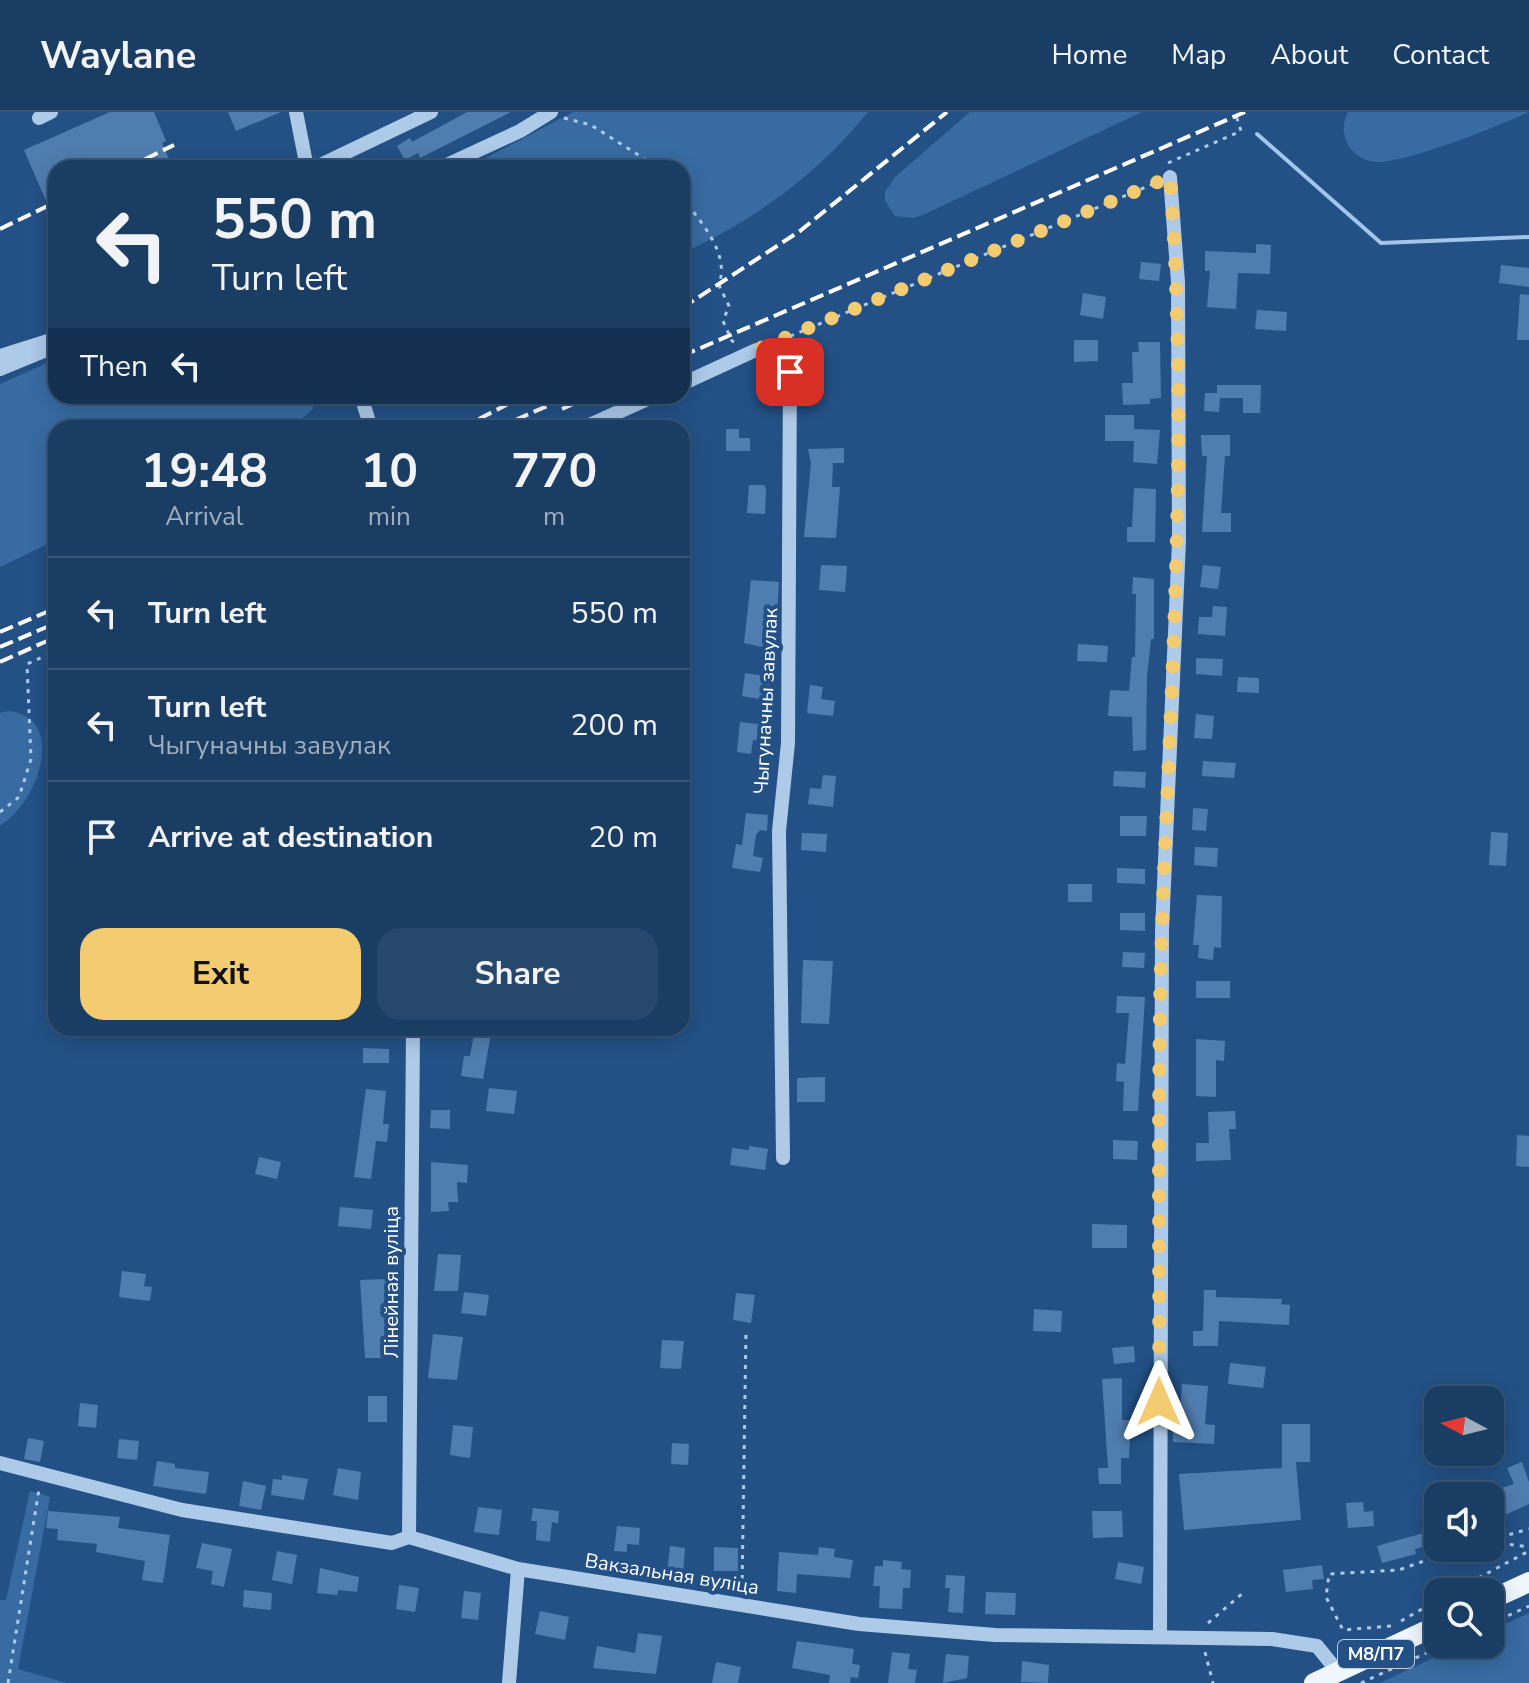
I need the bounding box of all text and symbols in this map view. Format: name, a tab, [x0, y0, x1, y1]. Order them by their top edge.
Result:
text: Waylane	[40, 30, 196, 81]
text: Home	[1052, 36, 1127, 74]
text: Map	[1171, 36, 1226, 74]
text: About	[1270, 36, 1348, 74]
text: Contact	[1392, 36, 1489, 74]
text: 550 m	[212, 181, 377, 258]
icon: left	[80, 192, 184, 296]
text: Turn left	[212, 254, 347, 303]
pin	[756, 338, 824, 406]
icon: left	[164, 344, 208, 388]
text: Then	[80, 346, 148, 387]
icon: arrive	[768, 350, 812, 394]
text: 19:48	[141, 438, 268, 504]
text: 10	[361, 438, 418, 504]
text: 770	[511, 438, 597, 504]
text: Arrival	[165, 499, 243, 534]
text: min	[368, 499, 411, 534]
text: m	[543, 499, 565, 534]
icon: left	[80, 591, 124, 635]
text: Turn left	[148, 593, 266, 634]
text: 550 m	[571, 593, 658, 634]
street label: Чыгуначны завулак	[748, 607, 784, 795]
text: Turn left	[148, 687, 266, 728]
icon: left	[80, 703, 124, 747]
text: 200 m	[571, 705, 658, 746]
text: Чыгуначны завулак	[148, 728, 391, 763]
icon: arrive	[80, 815, 124, 859]
text: Arrive at destination	[148, 817, 433, 858]
text: 20 m	[589, 817, 658, 858]
button: Exit	[80, 928, 361, 1020]
button: Share	[377, 928, 658, 1020]
street label: Лінейная вуліца	[378, 1206, 405, 1358]
position arrow	[1117, 1360, 1201, 1444]
north arrow	[1424, 1386, 1504, 1466]
map controls	[1424, 1386, 1504, 1658]
button: sound	[1424, 1482, 1504, 1562]
street label: Вакзальная вуліца	[583, 1547, 761, 1601]
button: search	[1424, 1578, 1504, 1658]
road number: М8/П7	[1338, 1640, 1414, 1668]

